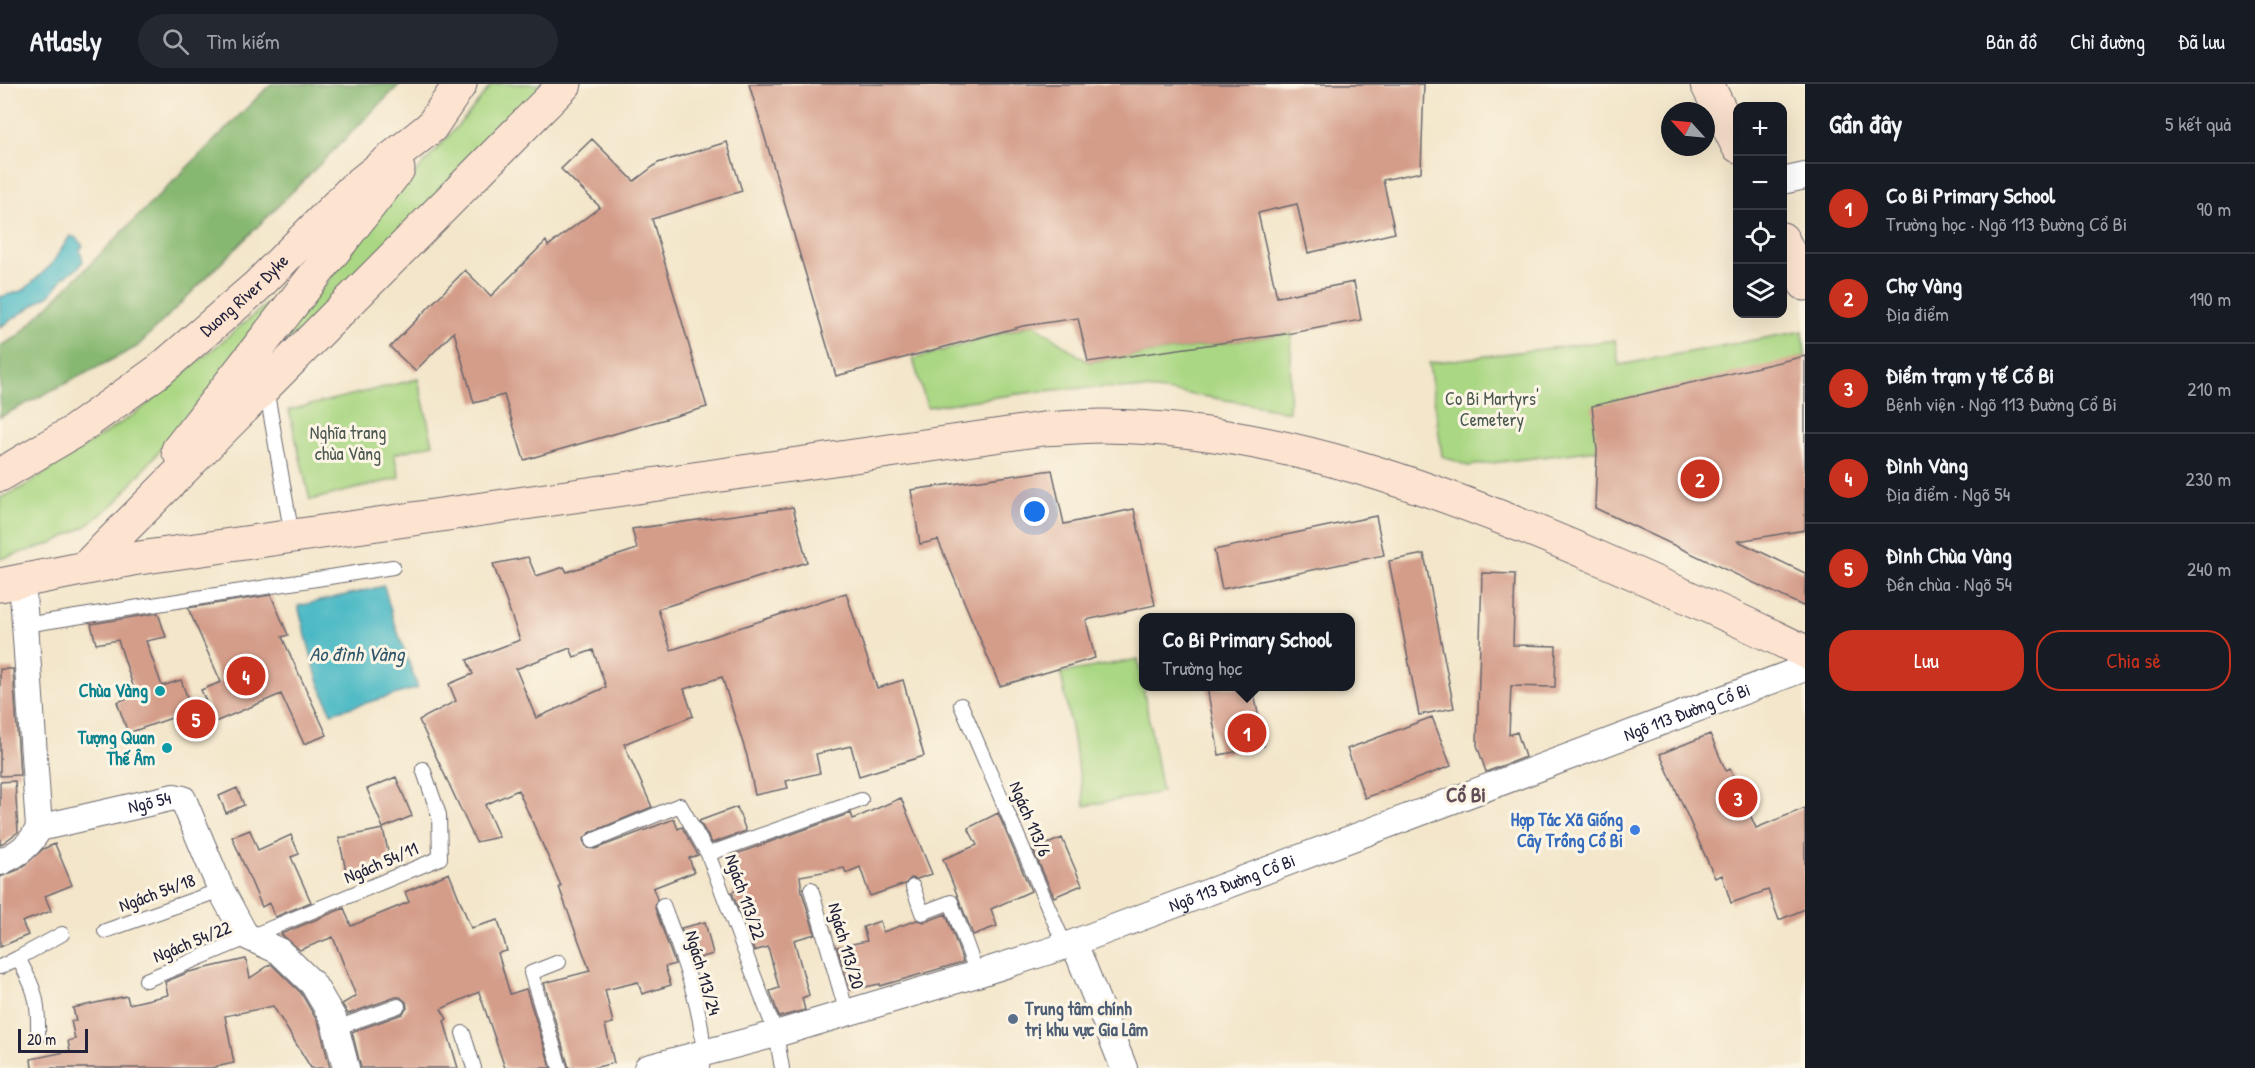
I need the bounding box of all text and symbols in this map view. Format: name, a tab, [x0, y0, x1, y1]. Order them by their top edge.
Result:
search box	[138, 14, 558, 68]
text: Atlasly	[30, 22, 102, 60]
icon: search	[159, 25, 192, 58]
text: Tìm kiếm	[207, 26, 280, 56]
text: Bản đồ	[1986, 27, 2037, 56]
text: Chỉ đường	[2070, 27, 2145, 56]
text: Đã lưu	[2178, 27, 2225, 56]
north arrow	[1661, 102, 1715, 156]
map controls	[1733, 102, 1787, 318]
button: +	[1733, 102, 1787, 156]
text: Gần đây	[1829, 106, 1902, 141]
text: 5 kết quả	[2165, 110, 2231, 137]
button: −	[1733, 156, 1787, 210]
text: Co Bi Primary School	[1886, 180, 2055, 210]
text: 1	[1845, 195, 1852, 222]
text: 90 m	[2197, 195, 2231, 222]
button: locate	[1733, 210, 1787, 264]
text: Trường học · Ngõ 113 Đường Cổ Bi	[1886, 210, 2127, 237]
street label: Duong River Dyke	[194, 248, 294, 342]
button: layers	[1733, 264, 1787, 318]
text: Chợ Vàng	[1886, 270, 1962, 300]
text: 2	[1844, 285, 1853, 312]
text: 190 m	[2189, 285, 2231, 312]
text: Địa điểm	[1886, 300, 1949, 327]
text: Điểm trạm y tế Cổ Bi	[1886, 360, 2054, 390]
text: 3	[1844, 375, 1853, 402]
text: 210 m	[2187, 375, 2231, 402]
park label: Co Bi Martyrs' Cemetery	[1445, 386, 1539, 432]
text: Bệnh viện · Ngõ 113 Đường Cổ Bi	[1886, 390, 2117, 417]
park label: Nghĩa trang chùa Vàng	[310, 420, 386, 466]
text: Đình Vàng	[1886, 450, 1968, 480]
pin: 2	[1680, 456, 1720, 502]
text: 4	[1845, 465, 1852, 492]
text: 230 m	[2186, 465, 2231, 492]
text: Địa điểm · Ngõ 54	[1886, 480, 2010, 507]
your location	[1020, 497, 1049, 526]
text: Đình Chùa Vàng	[1886, 540, 2012, 570]
text: 5	[1844, 555, 1853, 582]
text: 240 m	[2187, 555, 2231, 582]
text: Đền chùa · Ngõ 54	[1886, 570, 2012, 597]
popup	[1139, 613, 1355, 691]
text: Co Bi Primary School	[1163, 624, 1331, 654]
button: Lưu	[1829, 630, 2024, 691]
button: Chia sẻ	[2036, 630, 2231, 691]
water label: Ao đình Vàng	[310, 640, 406, 668]
pin: 4	[226, 654, 266, 698]
text: Trường học	[1163, 654, 1242, 681]
street label: Ngõ 113 Đường Cổ Bi	[1620, 677, 1754, 747]
place label: Chùa Vàng	[79, 678, 148, 704]
marker: Chùa Vàng	[153, 684, 167, 698]
pin: 5	[176, 696, 216, 742]
pin: 1	[1228, 710, 1266, 756]
place label: Tượng Quan Thế Âm	[77, 725, 155, 771]
marker: Tượng Quan Thế Âm	[160, 741, 174, 755]
pin: 3	[1718, 776, 1758, 820]
street label: Ngách 113/6	[1003, 777, 1057, 860]
district label: Cổ Bi	[1446, 780, 1486, 809]
street label: Ngõ 54	[125, 785, 174, 819]
place label: Hợp Tác Xã Giống Cây Trồng Cổ Bi	[1511, 807, 1623, 854]
marker: Hợp Tác Xã Giống Cây Trồng Cổ Bi	[1628, 823, 1642, 837]
street label: Ngách 54/11	[340, 836, 422, 889]
street label: Ngõ 113 Đường Cổ Bi	[1165, 848, 1299, 918]
street label: Ngách 113/22	[719, 851, 772, 943]
street label: Ngách 54/18	[115, 867, 199, 918]
street label: Ngách 113/20	[822, 900, 871, 992]
street label: Ngách 54/22	[149, 914, 235, 969]
street label: Ngách 113/24	[679, 927, 728, 1018]
place label: Trung tâm chính trị khu vực Gia Lâm	[1024, 996, 1148, 1042]
marker: Trung tâm chính trị khu vực Gia Lâm	[1006, 1012, 1020, 1026]
scale bar	[18, 1026, 88, 1054]
text: 20 m	[27, 1028, 56, 1050]

